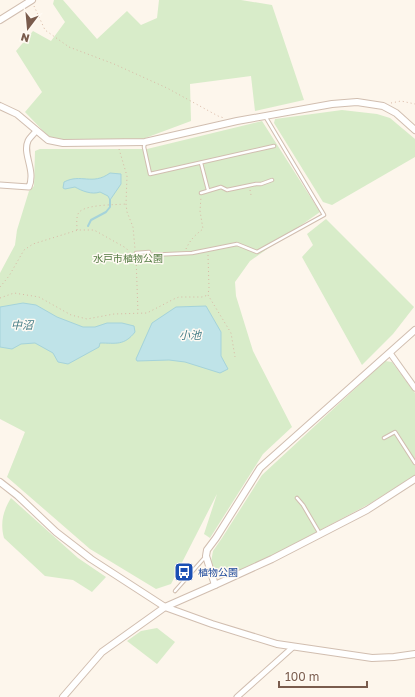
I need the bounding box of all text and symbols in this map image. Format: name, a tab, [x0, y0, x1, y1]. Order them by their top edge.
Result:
north arrow	[8, 8, 48, 48]
text: N	[19, 31, 31, 45]
park label: 水戸市植物公園	[93, 252, 163, 264]
water label: 中沼	[11, 318, 35, 331]
water label: 小池	[179, 328, 202, 341]
bus stop icon: 植物公園	[173, 561, 195, 583]
place label: 植物公園	[198, 566, 238, 578]
scale bar	[279, 663, 367, 689]
text: 100 m	[285, 669, 319, 684]

